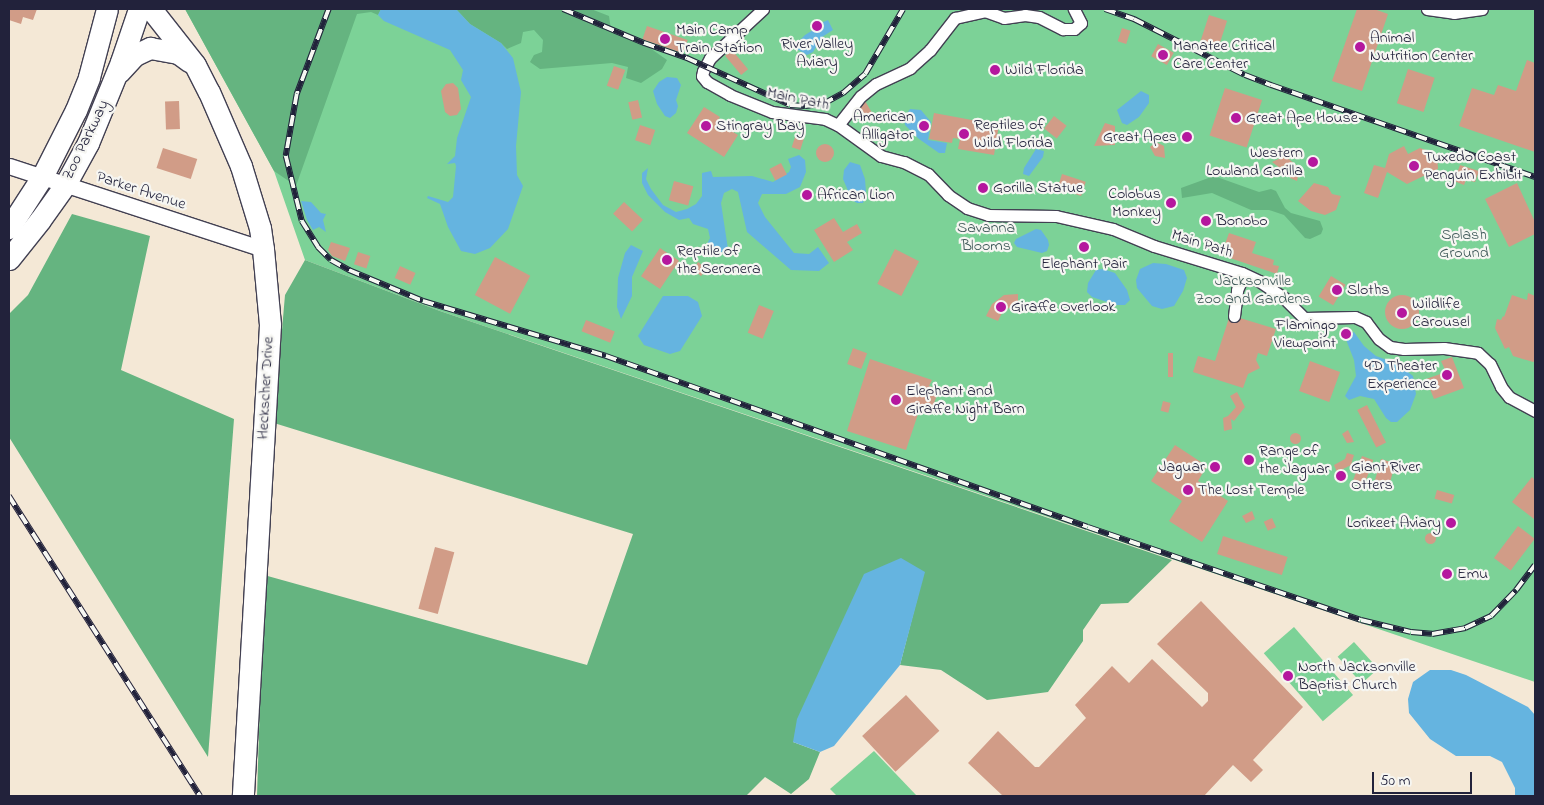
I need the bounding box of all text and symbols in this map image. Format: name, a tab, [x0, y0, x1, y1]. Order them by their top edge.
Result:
place label: Main Camp Train Station	[676, 20, 762, 58]
marker: River Valley Aviary	[811, 20, 823, 32]
place label: Animal Nutrition Center	[1370, 28, 1473, 66]
marker: Main Camp Train Station	[658, 32, 672, 46]
place label: River Valley Aviary	[781, 34, 853, 72]
place label: Manatee Critical Care Center	[1173, 36, 1275, 74]
marker: Animal Nutrition Center	[1354, 41, 1366, 53]
marker: Manatee Critical Care Center	[1157, 49, 1169, 61]
place label: Wild Florida	[1005, 60, 1084, 80]
marker: Wild Florida	[989, 64, 1001, 76]
street label: Main Path	[765, 83, 831, 115]
street label: Zoo Parkway	[58, 97, 114, 183]
place label: American Alligator	[853, 107, 914, 145]
place label: Great Ape House	[1246, 108, 1358, 128]
marker: Great Ape House	[1230, 112, 1242, 124]
place label: Reptiles of Wild Florida	[974, 115, 1053, 153]
place label: Stingray Bay	[716, 116, 804, 136]
marker: Stingray Bay	[700, 120, 712, 132]
marker: American Alligator	[918, 120, 930, 132]
place label: Great Apes	[1103, 127, 1177, 147]
marker: Reptiles of Wild Florida	[958, 128, 970, 140]
marker: Great Apes	[1181, 131, 1193, 143]
place label: Western Lowland Gorilla	[1206, 143, 1303, 181]
place label: Tuxedo Coast Penguin Exhibit	[1424, 147, 1522, 185]
marker: Western Lowland Gorilla	[1307, 156, 1319, 168]
marker: Tuxedo Coast Penguin Exhibit	[1408, 160, 1420, 172]
street label: Parker Avenue	[94, 168, 188, 214]
place label: Gorilla Statue	[993, 178, 1083, 198]
marker: Gorilla Statue	[977, 182, 989, 194]
place label: Colobus Monkey	[1108, 184, 1161, 222]
place label: African Lion	[817, 185, 894, 205]
marker: African Lion	[801, 189, 813, 201]
marker: Colobus Monkey	[1165, 197, 1177, 209]
place label: Bonobo	[1216, 211, 1268, 231]
marker: Bonobo	[1200, 215, 1212, 227]
park label: Savanna Blooms	[957, 218, 1015, 256]
park label: Splash Ground	[1439, 225, 1489, 263]
street label: Main Path	[1169, 226, 1235, 262]
place label: Reptile of the Seronera	[677, 241, 761, 279]
marker: Elephant Pair	[1078, 241, 1090, 253]
marker: Reptile of the Seronera	[661, 254, 673, 266]
place label: Elephant Pair	[1041, 254, 1127, 274]
park label: Jacksonville Zoo and Gardens	[1195, 271, 1311, 309]
place label: Sloths	[1347, 280, 1389, 300]
marker: Sloths	[1331, 284, 1343, 296]
place label: Wildlife Carousel	[1412, 294, 1470, 332]
place label: Giraffe Overlook	[1011, 297, 1115, 317]
marker: Giraffe Overlook	[995, 301, 1007, 313]
marker: Wildlife Carousel	[1396, 307, 1408, 319]
place label: Flamingo Viewpoint	[1274, 315, 1336, 353]
marker: Flamingo Viewpoint	[1340, 328, 1352, 340]
street label: Heckscher Drive	[254, 336, 278, 440]
place label: 4D Theater Experience	[1365, 356, 1437, 394]
marker: 4D Theater Experience	[1441, 369, 1453, 381]
place label: Elephant and Giraffe Night Barn	[906, 381, 1025, 419]
marker: Elephant and Giraffe Night Barn	[890, 394, 902, 406]
place label: Range of the Jaguar	[1259, 441, 1329, 479]
marker: Range of the Jaguar	[1243, 454, 1255, 466]
place label: Jaguar	[1159, 457, 1205, 477]
place label: Giant River Otters	[1351, 457, 1420, 495]
marker: Jaguar	[1209, 461, 1221, 473]
marker: Giant River Otters	[1335, 470, 1347, 482]
place label: The Lost Temple	[1198, 480, 1305, 500]
marker: The Lost Temple	[1182, 484, 1194, 496]
place label: Lorikeet Aviary	[1347, 513, 1441, 533]
marker: Lorikeet Aviary	[1445, 517, 1457, 529]
place label: Emu	[1457, 564, 1488, 584]
marker: Emu	[1441, 568, 1453, 580]
place label: North Jacksonville Baptist Church	[1298, 657, 1416, 695]
marker: North Jacksonville Baptist Church	[1282, 670, 1294, 682]
scale bar	[1374, 762, 1474, 794]
text: 50 m	[1380, 770, 1410, 792]

